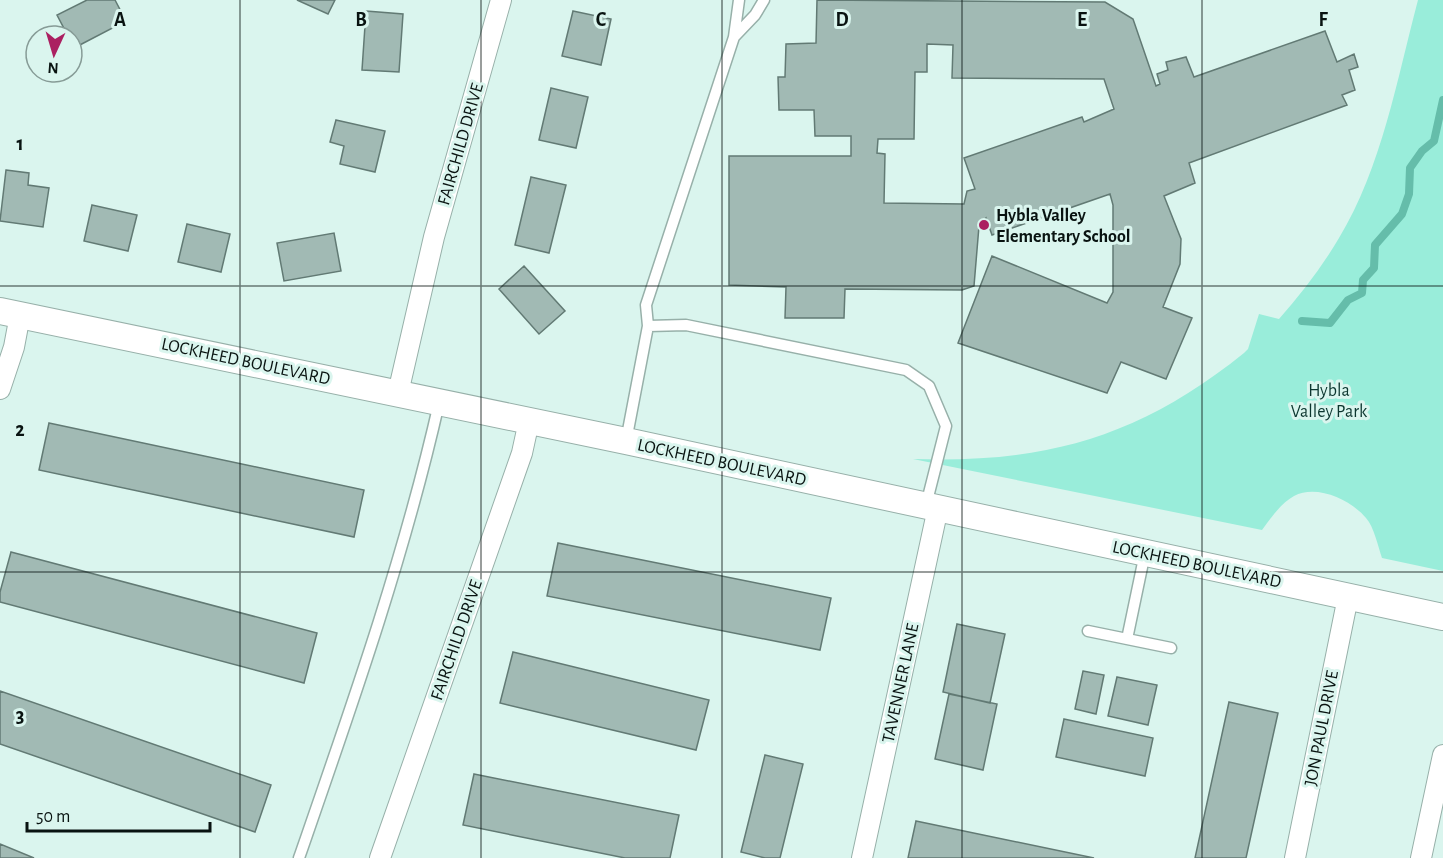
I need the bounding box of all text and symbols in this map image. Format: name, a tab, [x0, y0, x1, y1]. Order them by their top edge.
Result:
text: A	[114, 10, 126, 30]
text: B	[355, 10, 367, 30]
text: C	[596, 10, 607, 30]
text: D	[835, 10, 849, 30]
text: E	[1077, 10, 1087, 30]
text: F	[1318, 10, 1328, 30]
north arrow	[24, 24, 84, 84]
text: N	[47, 60, 59, 76]
street label: FAIRCHILD DRIVE	[435, 81, 487, 207]
text: 1	[16, 134, 24, 154]
place label: Hybla Valley Elementary School	[996, 207, 1131, 246]
marker: Hybla Valley Elementary School	[977, 218, 991, 232]
street label: LOCKHEED BOULEVARD	[160, 335, 332, 389]
park label: Hybla Valley Park	[1291, 382, 1368, 421]
text: 2	[15, 420, 25, 440]
street label: LOCKHEED BOULEVARD	[636, 436, 808, 490]
street label: LOCKHEED BOULEVARD	[1111, 538, 1283, 592]
street label: FAIRCHILD DRIVE	[428, 578, 486, 703]
street label: TAVENNER LANE	[880, 621, 923, 745]
street label: JON PAUL DRIVE	[1302, 669, 1342, 787]
text: 3	[16, 706, 24, 726]
scale bar	[27, 795, 210, 833]
text: 50 m	[36, 808, 70, 826]

